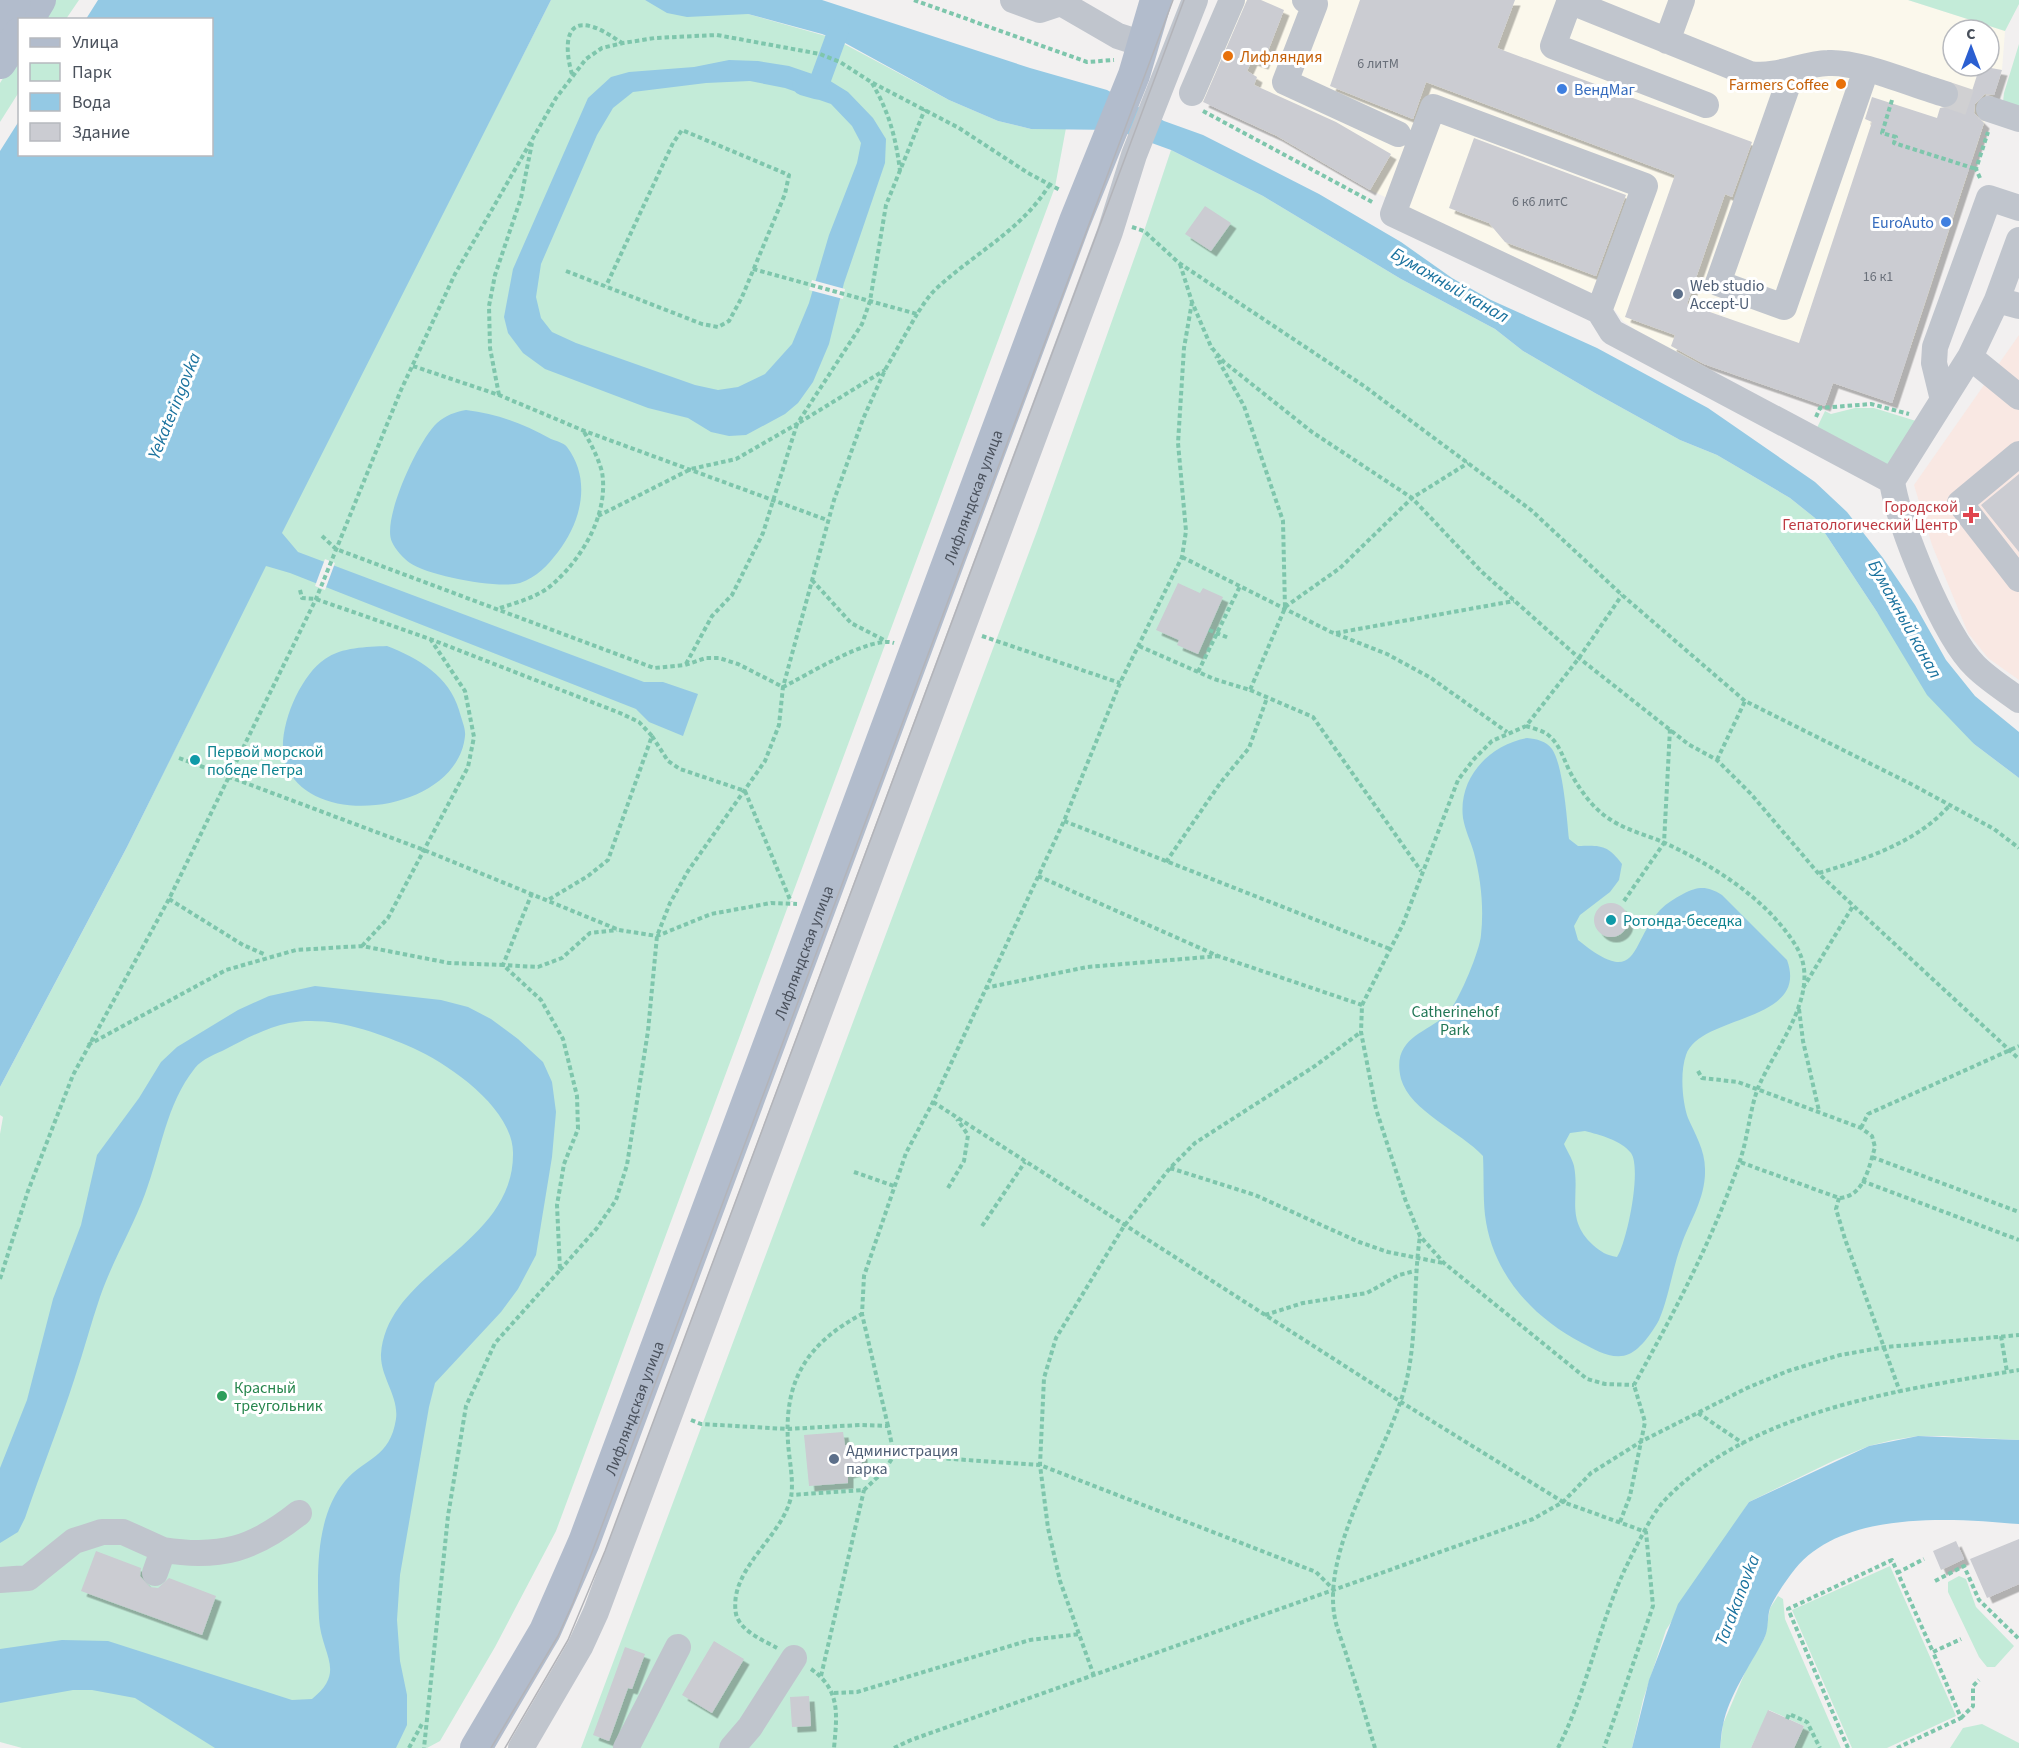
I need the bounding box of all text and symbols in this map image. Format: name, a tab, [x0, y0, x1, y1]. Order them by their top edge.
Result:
legend	[18, 18, 213, 156]
north arrow	[1941, 18, 2001, 78]
text: С	[1966, 23, 1976, 45]
text: Улица	[72, 30, 119, 55]
place label: Лифляндия	[1240, 46, 1322, 68]
marker: Лифляндия	[1221, 49, 1235, 63]
house number: 6 литМ	[1357, 54, 1399, 74]
text: Парк	[72, 60, 112, 85]
place label: Farmers Coffee	[1729, 74, 1829, 96]
marker: Farmers Coffee	[1834, 77, 1848, 91]
place label: ВендМаг	[1574, 79, 1636, 101]
marker: ВендМаг	[1555, 82, 1569, 96]
text: Вода	[72, 90, 111, 115]
text: Здание	[72, 120, 130, 145]
house number: 6 к6 литС	[1512, 192, 1568, 212]
place label: EuroAuto	[1872, 212, 1934, 234]
marker: EuroAuto	[1939, 215, 1953, 229]
water label: Бумажный канал	[1386, 242, 1513, 329]
house number: 16 к1	[1863, 267, 1893, 287]
place label: Web studio Accept-U	[1690, 275, 1765, 315]
marker: Web studio Accept-U	[1671, 287, 1685, 301]
water label: Yekateringovka	[142, 349, 207, 463]
street label: Лифляндская улица	[938, 427, 1008, 567]
place label: Городской Гепатологический Центр	[1782, 496, 1958, 536]
marker: Городской Гепатологический Центр	[1962, 506, 1980, 524]
water label: Бумажный канал	[1862, 555, 1948, 683]
place label: Первой морской победе Петра	[207, 741, 324, 781]
marker: Первой морской победе Петра	[188, 753, 202, 767]
street label: Лифляндская улица	[769, 882, 839, 1023]
place label: Ротонда-беседка	[1623, 910, 1742, 932]
marker: Ротонда-беседка	[1604, 913, 1618, 927]
park label: Catherinehof Park	[1411, 1001, 1500, 1041]
street label: Лифляндская улица	[600, 1338, 670, 1479]
place label: Красный треугольник	[234, 1377, 323, 1417]
marker: Красный треугольник	[215, 1389, 229, 1403]
place label: Администрация парка	[846, 1440, 958, 1480]
marker: Администрация парка	[827, 1452, 841, 1466]
water label: Tarakanovka	[1709, 1551, 1766, 1649]

